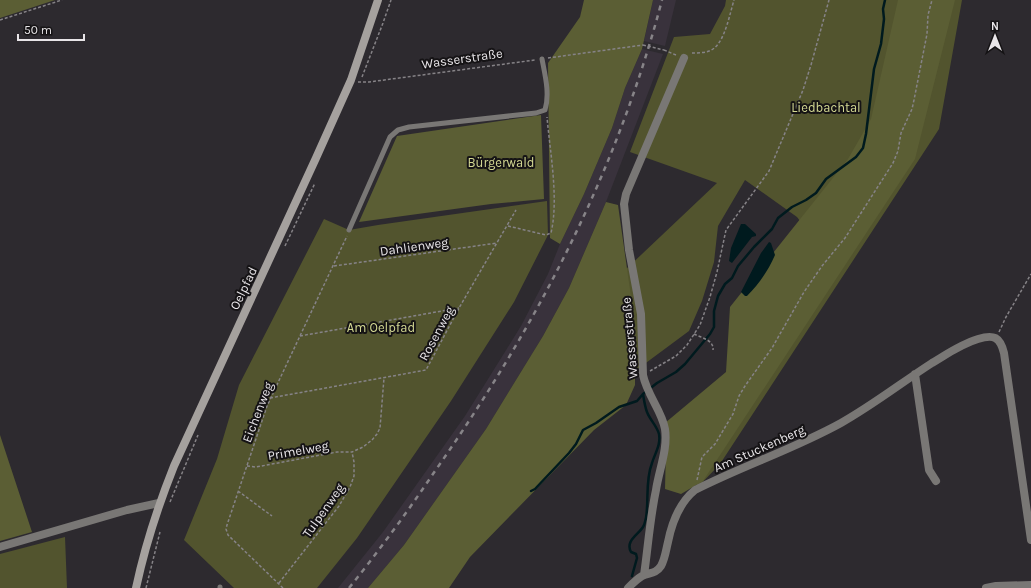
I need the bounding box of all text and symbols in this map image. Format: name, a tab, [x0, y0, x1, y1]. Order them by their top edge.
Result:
scale bar	[18, 16, 84, 42]
north arrow	[975, 16, 1015, 56]
text: N	[991, 20, 999, 33]
text: 50 m	[24, 23, 52, 37]
street label: Wasserstraße	[421, 45, 504, 72]
park label: Liedbachtal	[791, 100, 861, 115]
park label: Bürgerwald	[467, 155, 535, 170]
street label: Dahlienweg	[379, 234, 450, 259]
street label: Oelpfad	[227, 264, 260, 312]
street label: Wasserstraße	[618, 296, 641, 379]
street label: Rosenweg	[416, 303, 457, 363]
park label: Am Oelpfad	[347, 320, 415, 335]
street label: Eichenweg	[239, 379, 276, 445]
street label: Am Stuckenberg	[711, 421, 808, 475]
street label: Primelweg	[266, 438, 330, 463]
street label: Tulpenweg	[299, 480, 348, 540]

